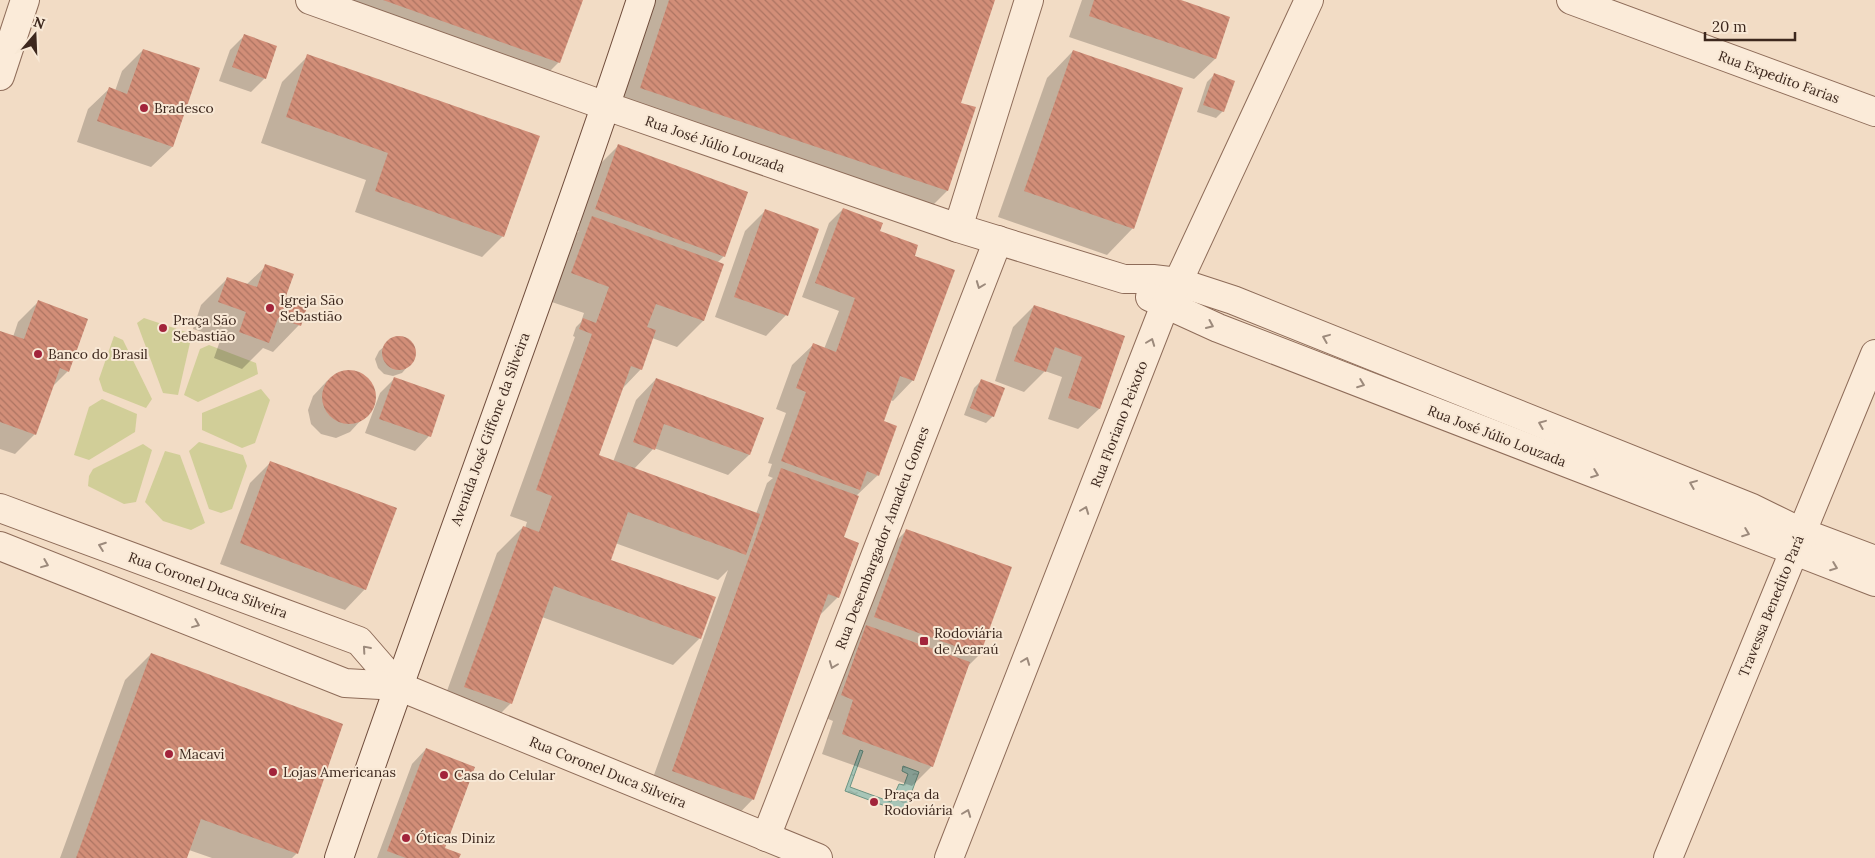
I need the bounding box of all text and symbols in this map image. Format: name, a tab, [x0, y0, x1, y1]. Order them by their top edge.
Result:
north arrow	[10, 10, 60, 60]
scale bar	[1705, 10, 1795, 42]
text: N	[31, 12, 47, 33]
text: 20 m	[1712, 17, 1747, 36]
street label: Rua Expedito Farias	[1716, 47, 1842, 107]
place label: Bradesco	[154, 99, 214, 117]
marker: Bradesco	[138, 102, 150, 114]
street label: Rua José Júlio Louzada	[643, 112, 787, 176]
one-way arrow	[976, 281, 986, 289]
place label: Igreja São Sebastião	[280, 291, 344, 325]
marker: Igreja São Sebastião	[264, 302, 276, 314]
place label: Praça São Sebastião	[173, 311, 236, 345]
one-way arrow	[1205, 318, 1214, 329]
marker: Praça São Sebastião	[157, 322, 169, 334]
street label: Avenida José Giffone da Silveira	[446, 330, 533, 529]
one-way arrow	[1322, 333, 1331, 344]
one-way arrow	[1145, 338, 1155, 347]
place label: Banco do Brasil	[48, 345, 148, 363]
marker: Banco do Brasil	[32, 348, 44, 360]
street label: Rua Floriano Peixoto	[1087, 358, 1151, 490]
one-way arrow	[1357, 378, 1365, 388]
street label: Rua José Júlio Louzada	[1425, 401, 1569, 471]
one-way arrow	[1538, 420, 1547, 430]
street label: Rua Desembargador Amadeu Gomes	[831, 424, 933, 652]
one-way arrow	[1590, 468, 1598, 478]
one-way arrow	[1689, 480, 1698, 491]
one-way arrow	[1079, 506, 1090, 515]
one-way arrow	[1741, 526, 1750, 537]
street label: Travessa Benedito Pará	[1734, 533, 1808, 679]
one-way arrow	[99, 542, 107, 552]
street label: Rua Coronel Duca Silveira	[126, 548, 290, 622]
one-way arrow	[40, 558, 49, 568]
one-way arrow	[1829, 560, 1838, 571]
one-way arrow	[191, 618, 200, 628]
place label: Rodoviária de Acaraú	[934, 624, 1003, 658]
marker: Rodoviária de Acaraú	[918, 635, 930, 647]
one-way arrow	[363, 646, 372, 655]
one-way arrow	[1020, 657, 1030, 666]
one-way arrow	[829, 660, 839, 669]
street label: Rua Coronel Duca Silveira	[527, 732, 689, 812]
place label: Macavi	[179, 745, 225, 763]
marker: Macavi	[163, 748, 175, 760]
place label: Lojas Americanas	[283, 763, 396, 781]
marker: Lojas Americanas	[267, 766, 279, 778]
place label: Casa do Celular	[454, 766, 555, 784]
marker: Casa do Celular	[438, 769, 450, 781]
place label: Praça da Rodoviária	[884, 785, 953, 819]
marker: Praça da Rodoviária	[868, 796, 880, 808]
one-way arrow	[961, 809, 971, 817]
place label: Óticas Diniz	[416, 829, 495, 847]
marker: Óticas Diniz	[400, 832, 412, 844]

